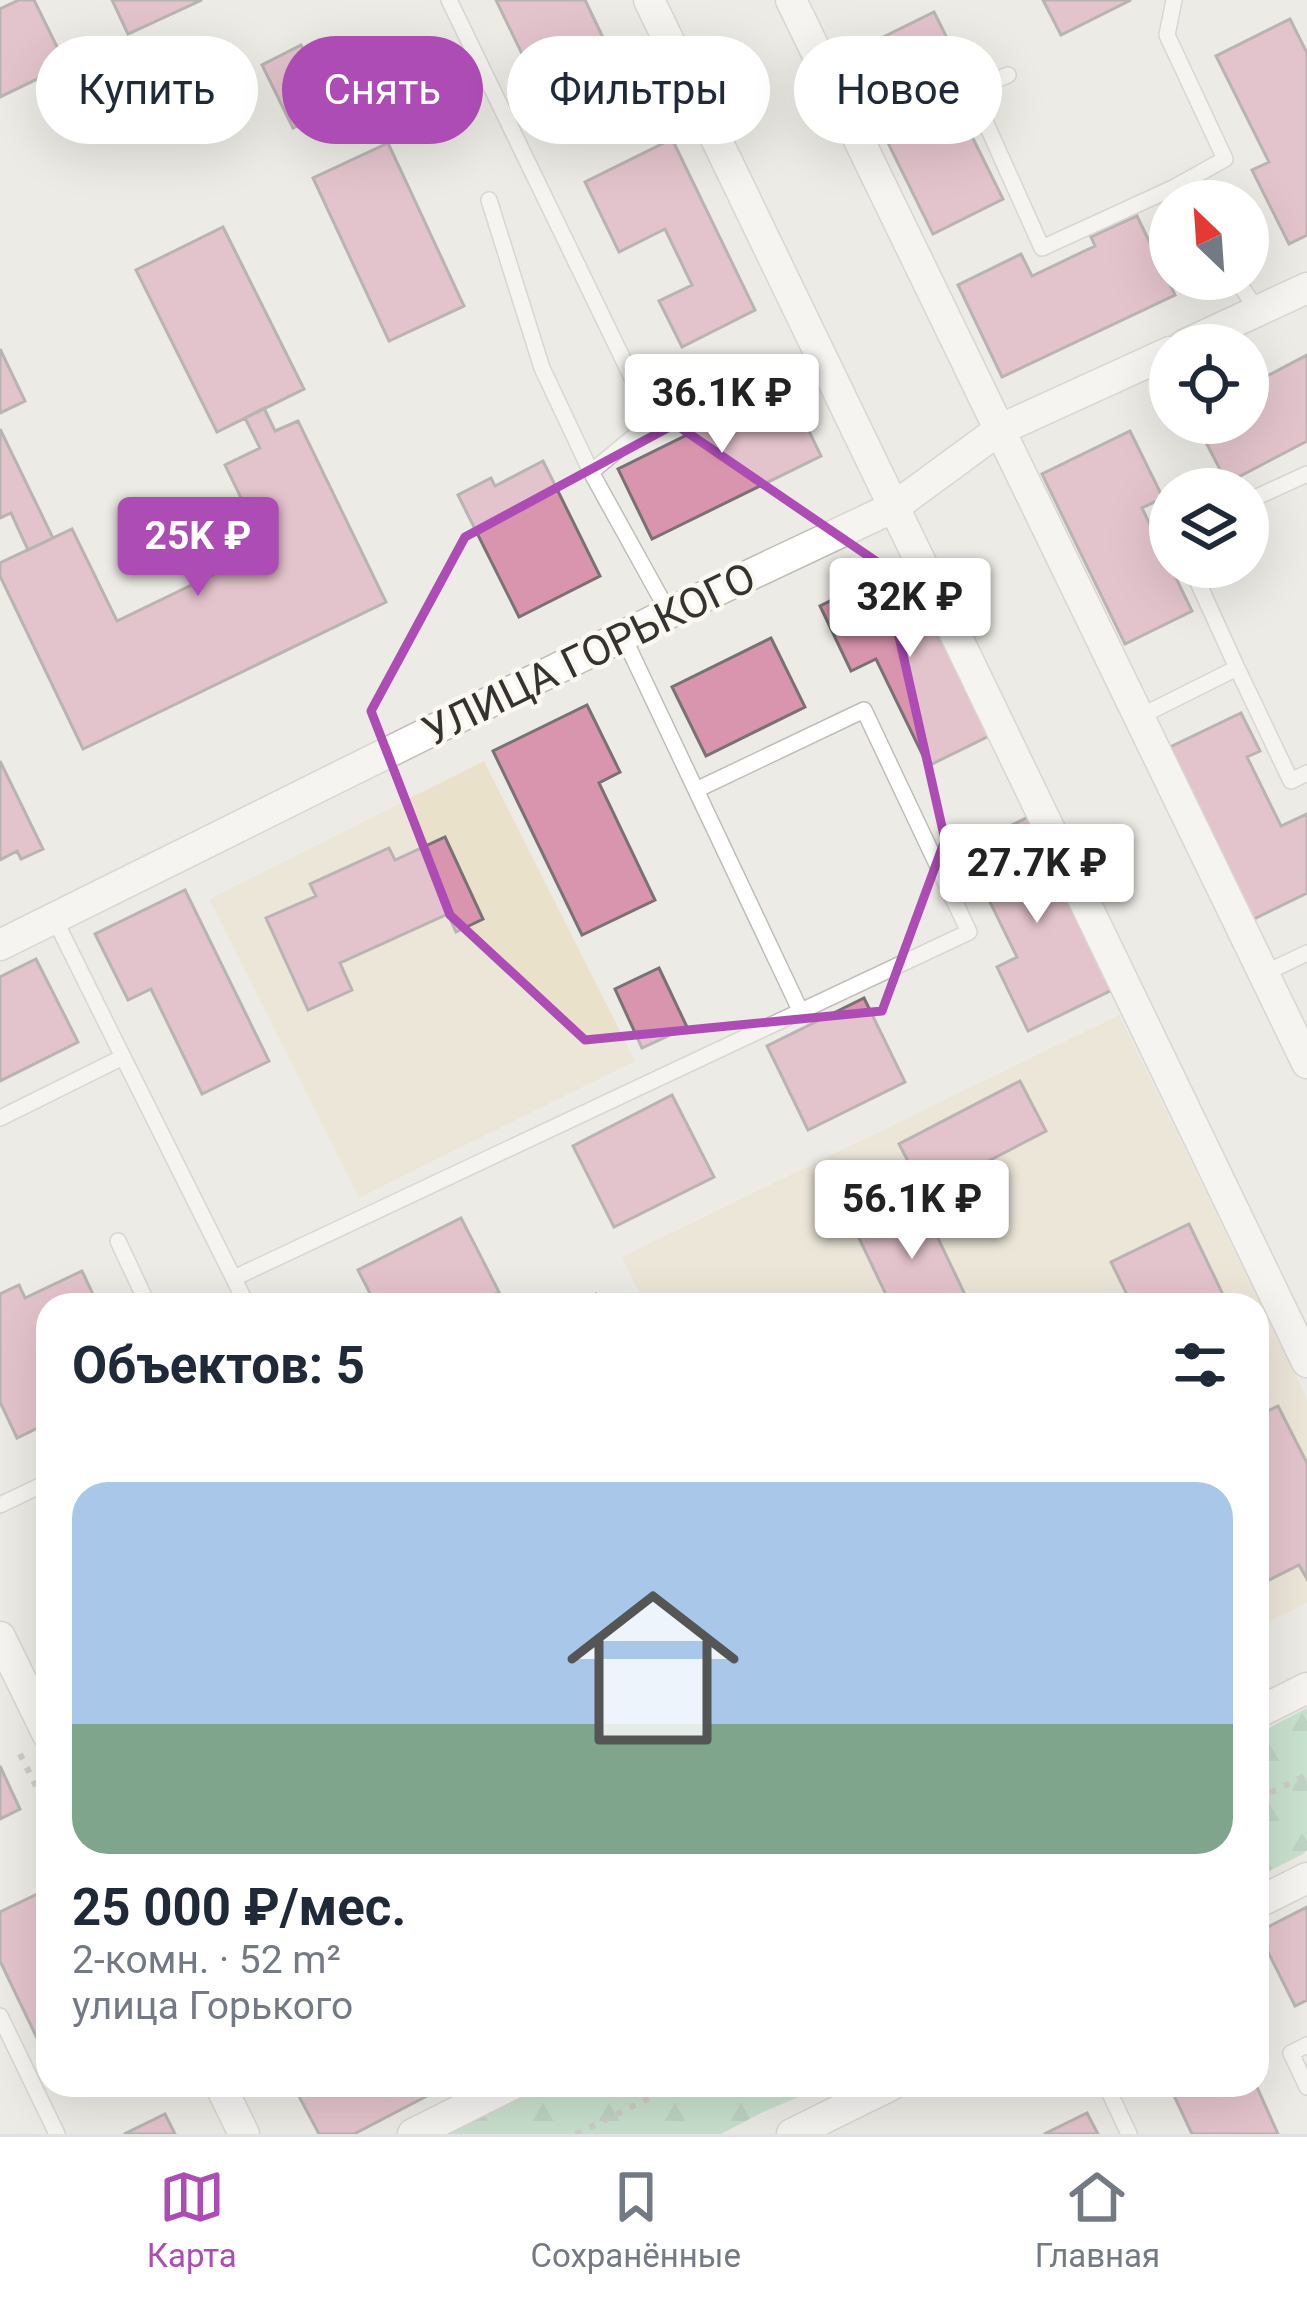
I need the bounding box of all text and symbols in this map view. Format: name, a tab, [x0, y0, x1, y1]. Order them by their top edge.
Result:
chip: Купить	[36, 36, 258, 144]
chip: Снять	[282, 36, 483, 144]
chip: Фильтры	[507, 36, 770, 144]
chip: Новое	[794, 36, 1002, 144]
north arrow	[1149, 180, 1269, 300]
map controls	[1149, 180, 1269, 588]
button: locate	[1149, 324, 1269, 444]
pin: 36.1K ₽	[611, 354, 833, 456]
text: 36.1K ₽	[652, 370, 792, 416]
button: layers	[1149, 468, 1269, 588]
pin: 25K ₽	[114, 497, 282, 599]
text: 25K ₽	[145, 513, 251, 559]
street label: УЛИЦА ГОРЬКОГО	[415, 552, 763, 756]
pin: 32K ₽	[826, 558, 994, 660]
text: 32K ₽	[857, 574, 963, 620]
pin: 27.7K ₽	[926, 824, 1148, 926]
text: 27.7K ₽	[967, 840, 1107, 886]
pin: 56.1K ₽	[801, 1160, 1023, 1262]
text: 56.1K ₽	[842, 1176, 982, 1222]
icon: filters	[1167, 1332, 1233, 1398]
text: Объектов: 5	[72, 1336, 365, 1395]
icon: home	[545, 1560, 761, 1776]
text: 25 000 ₽/мес.	[72, 1878, 406, 1937]
text: 2-комн. · 52 m²	[72, 1937, 341, 1983]
text: улица Горького	[72, 1983, 353, 2029]
tab: Карта	[147, 2164, 237, 2275]
tab: Сохранённые	[530, 2164, 741, 2275]
tab: Главная	[1035, 2164, 1160, 2275]

